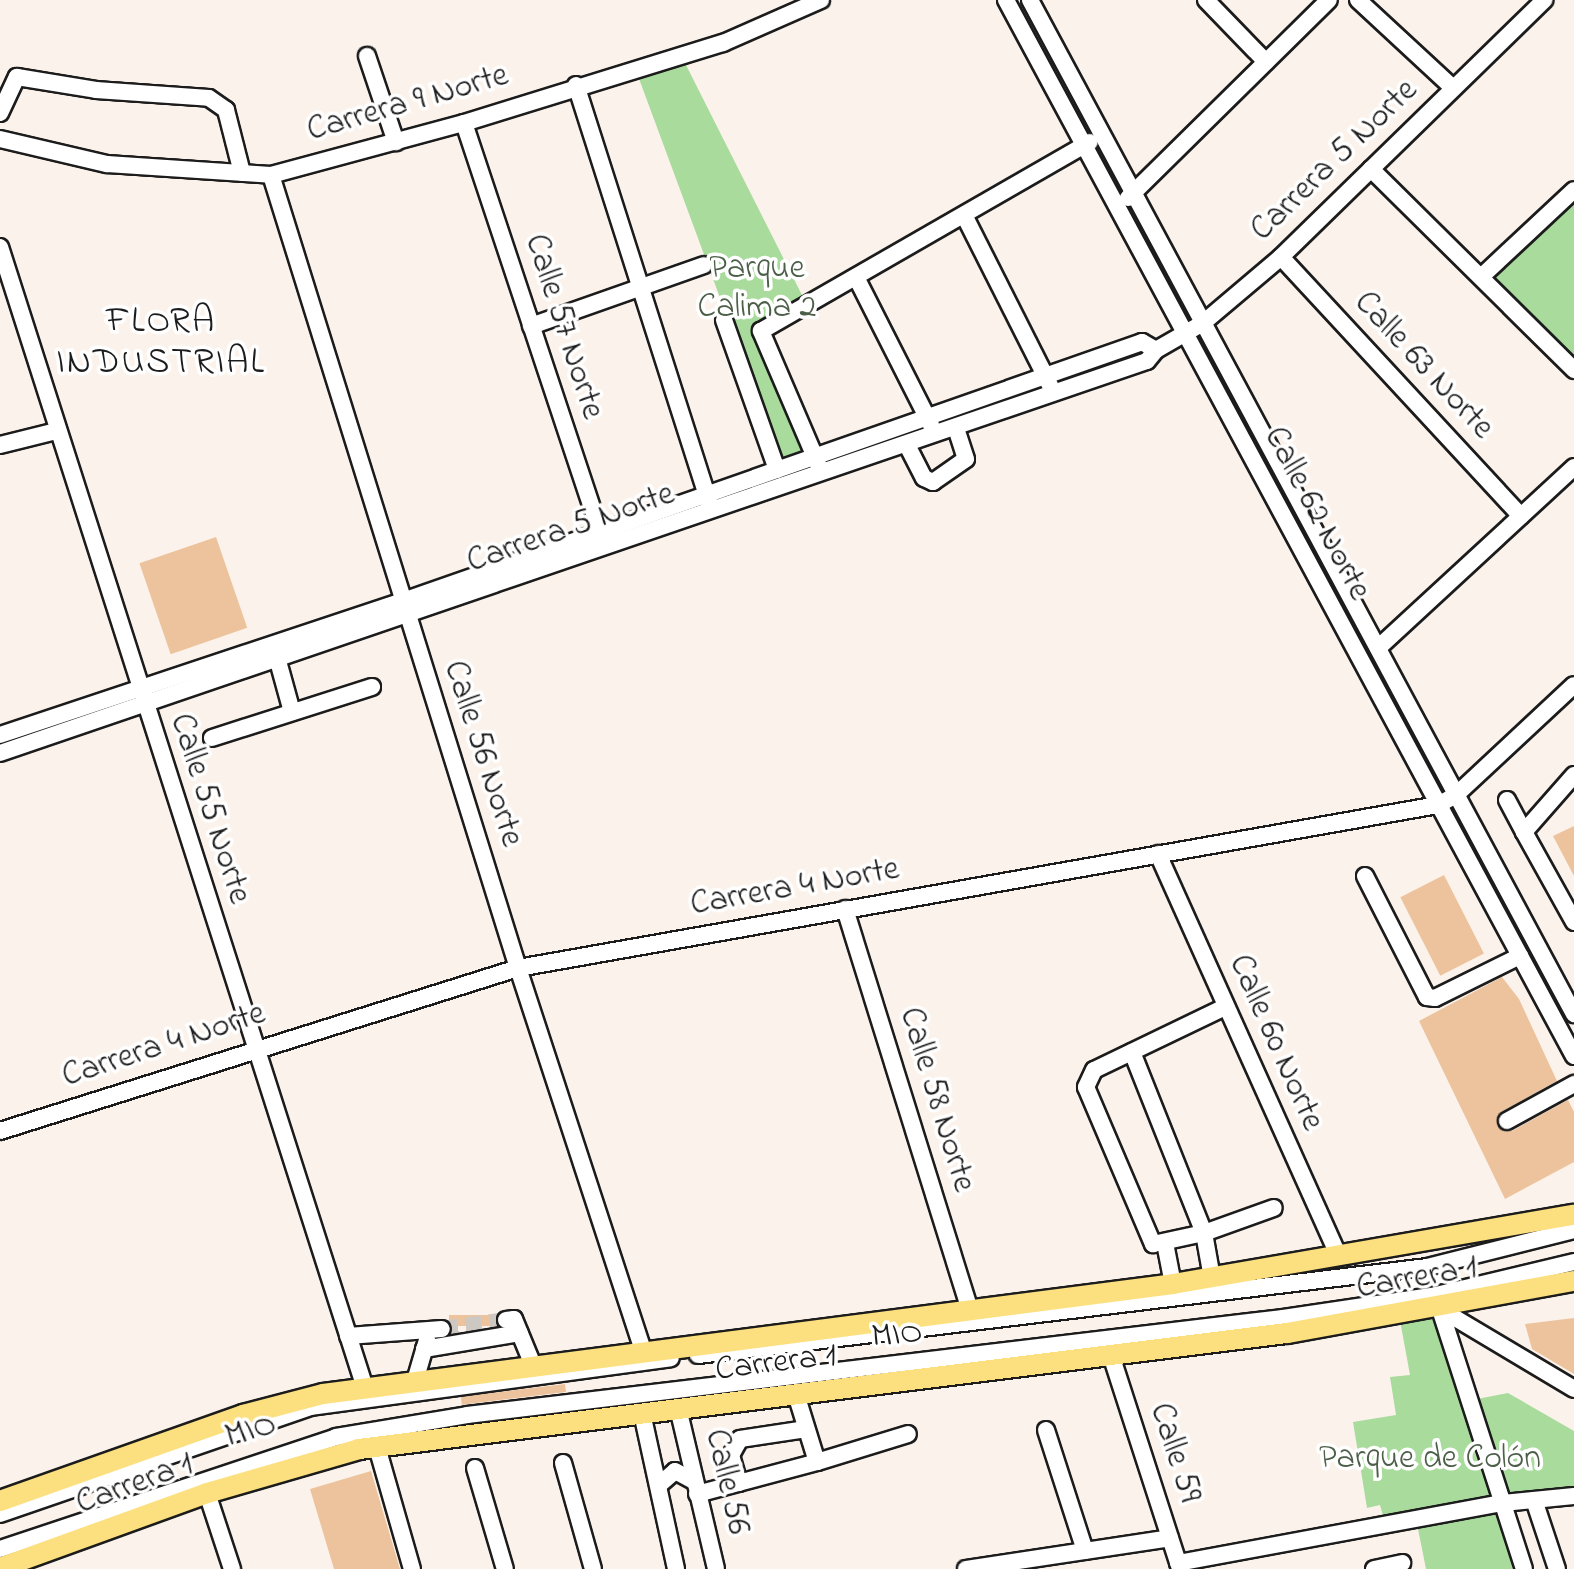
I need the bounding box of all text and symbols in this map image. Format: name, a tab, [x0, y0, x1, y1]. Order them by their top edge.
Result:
street label: Carrera 9 Norte	[303, 56, 513, 152]
street label: Carrera 5 Norte	[1243, 71, 1427, 251]
street label: Calle 57 Norte	[514, 229, 612, 425]
park label: Parque Calima 2	[698, 249, 816, 328]
street label: Calle 63 Norte	[1344, 284, 1502, 448]
district label: FLORA INDUSTRIAL	[56, 300, 266, 385]
street label: Calle 62 Norte	[1253, 420, 1379, 608]
street label: Carrera 5 Norte	[462, 474, 680, 584]
street label: Calle 56 Norte	[433, 656, 531, 852]
street label: Calle 55 Norte	[159, 709, 259, 909]
street label: Carrera 4 Norte	[688, 850, 902, 926]
street label: Calle 60 Norte	[1218, 949, 1332, 1137]
street label: Carrera 4 Norte	[57, 994, 271, 1098]
street label: Calle 58 Norte	[889, 1003, 983, 1197]
street label: Carrera 1	[1354, 1248, 1480, 1310]
street label: MIO	[870, 1313, 924, 1359]
street label: Carrera 1	[713, 1336, 839, 1392]
street label: Calle 59	[1139, 1398, 1209, 1508]
street label: MIO	[221, 1405, 281, 1459]
street label: Calle 56	[694, 1425, 758, 1539]
park label: Parque de Colón	[1319, 1440, 1541, 1480]
street label: Carrera 1	[71, 1445, 199, 1525]

